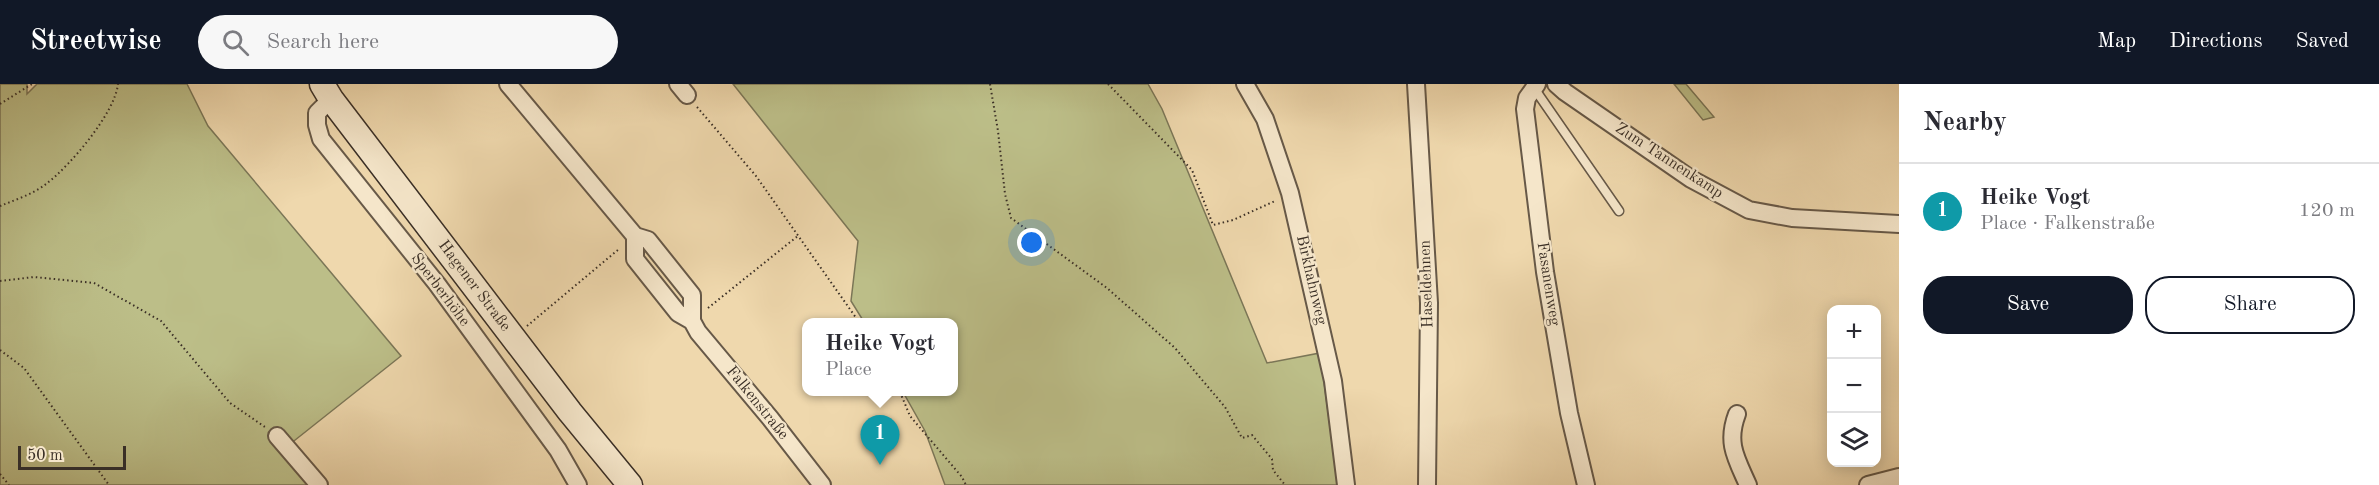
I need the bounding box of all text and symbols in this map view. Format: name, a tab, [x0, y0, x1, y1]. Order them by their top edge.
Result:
search box	[198, 15, 618, 69]
icon: search	[219, 26, 252, 59]
text: Streetwise	[30, 28, 162, 56]
text: Search here	[267, 31, 379, 53]
text: Map	[2097, 31, 2136, 52]
text: Directions	[2169, 31, 2263, 52]
text: Saved	[2296, 31, 2349, 52]
text: Nearby	[1923, 110, 2007, 136]
street label: Zum Tannenkamp	[1612, 120, 1726, 202]
text: Heike Vogt	[1980, 187, 2090, 209]
text: 1	[1937, 201, 1948, 221]
text: 120 m	[2299, 201, 2355, 221]
text: Place · Falkenstraße	[1980, 214, 2155, 234]
your location	[1017, 228, 1046, 257]
street label: Birkhahnweg	[1293, 233, 1329, 327]
street label: Hagener Straße	[435, 238, 513, 334]
street label: Haseldehnen	[1417, 239, 1437, 328]
street label: Fasanenweg	[1533, 241, 1563, 327]
street label: Sperberhöhe	[407, 250, 473, 330]
button: Save	[1923, 276, 2133, 334]
button: Share	[2145, 276, 2355, 334]
map controls	[1827, 305, 1881, 467]
button: +	[1827, 305, 1881, 359]
popup	[802, 318, 958, 396]
text: Heike Vogt	[825, 333, 935, 355]
button: −	[1827, 359, 1881, 413]
text: Place	[825, 360, 872, 380]
street label: Falkenstraße	[723, 363, 791, 443]
button: layers	[1827, 413, 1881, 467]
pin: 1	[860, 416, 900, 465]
scale bar	[18, 443, 126, 470]
text: 50 m	[27, 448, 63, 464]

